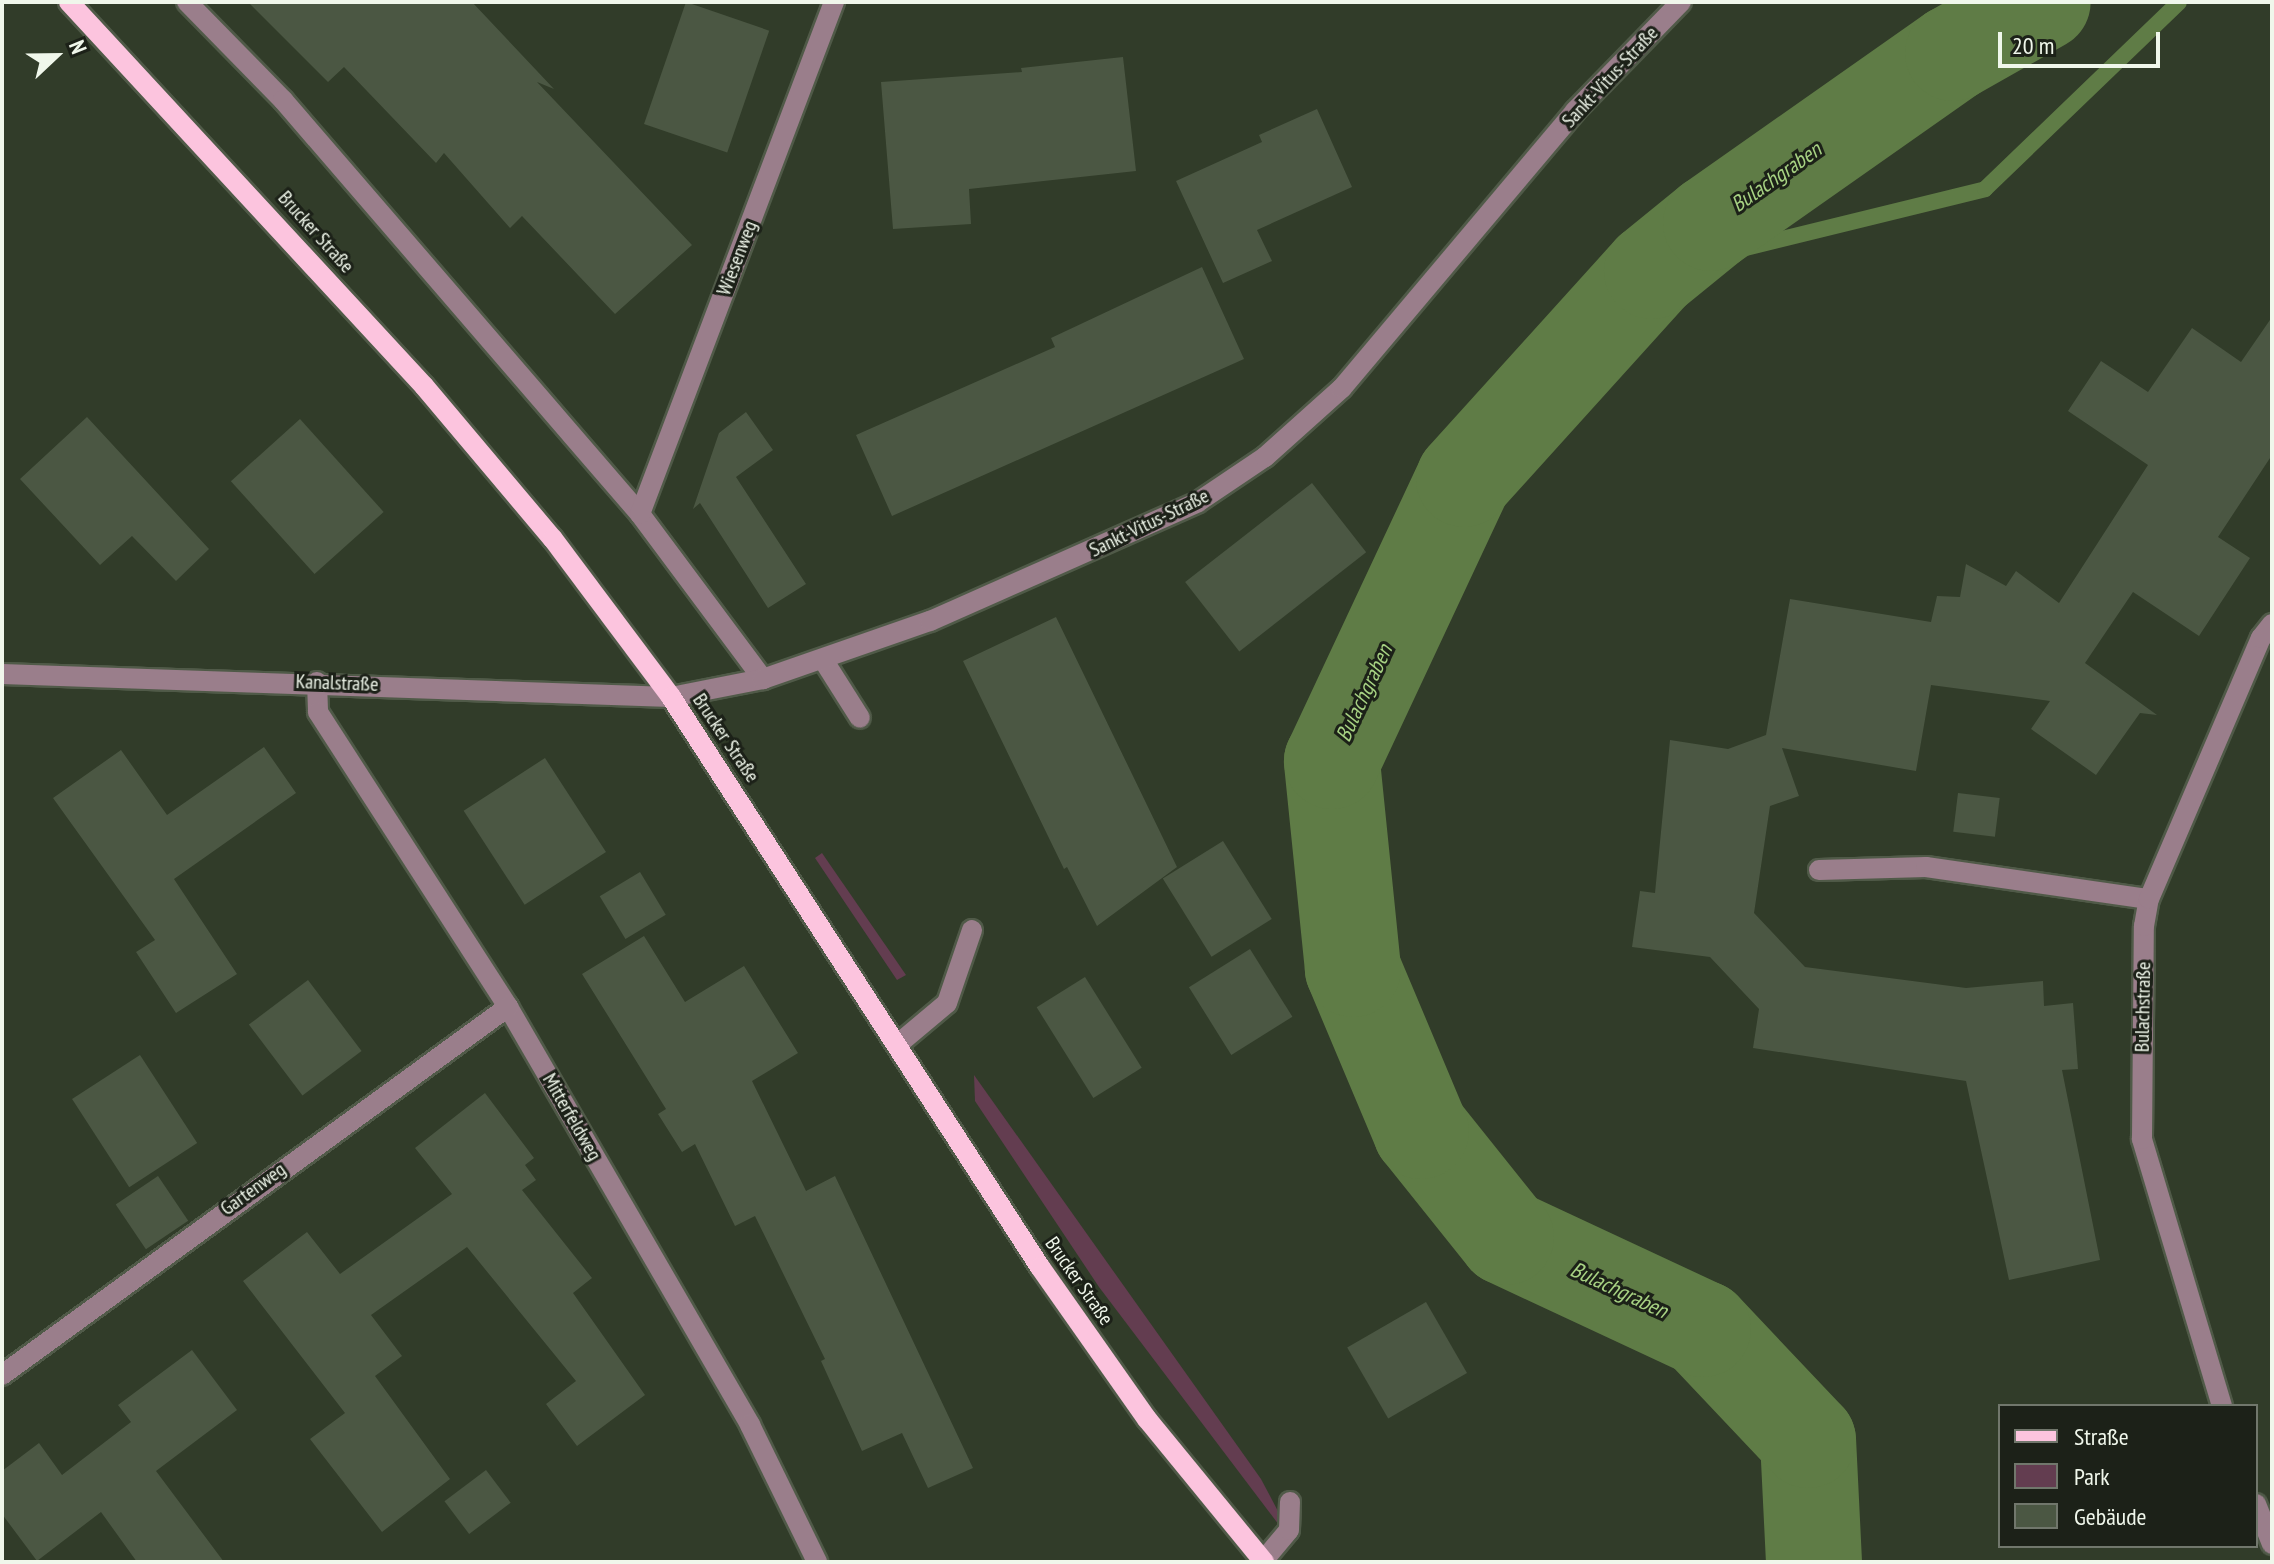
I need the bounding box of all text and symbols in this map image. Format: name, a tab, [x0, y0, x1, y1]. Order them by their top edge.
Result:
north arrow	[16, 16, 96, 96]
scale bar	[2002, 16, 2164, 66]
street label: Sankt-Vitus-Straße	[1557, 21, 1663, 133]
text: 20 m	[2012, 30, 2054, 61]
text: N	[63, 36, 93, 58]
water label: Bulachgraben	[1726, 136, 1826, 218]
street label: Brucker Straße	[273, 186, 359, 278]
street label: Wiesenweg	[712, 217, 762, 299]
street label: Sankt-Vitus-Straße	[1085, 484, 1213, 562]
water label: Bulachgraben	[1330, 640, 1398, 746]
street label: Kanalstraße	[295, 670, 379, 696]
street label: Brucker Straße	[688, 689, 764, 787]
street label: Bulachstraße	[2130, 962, 2156, 1052]
street label: Mitterfeldweg	[537, 1069, 607, 1165]
street label: Gartenweg	[216, 1157, 290, 1221]
street label: Brucker Straße	[1040, 1232, 1118, 1330]
water label: Bulachgraben	[1566, 1256, 1672, 1324]
legend	[1998, 1404, 2258, 1548]
text: Straße	[2074, 1421, 2129, 1452]
text: Park	[2074, 1461, 2110, 1492]
text: Gebäude	[2074, 1501, 2146, 1532]

